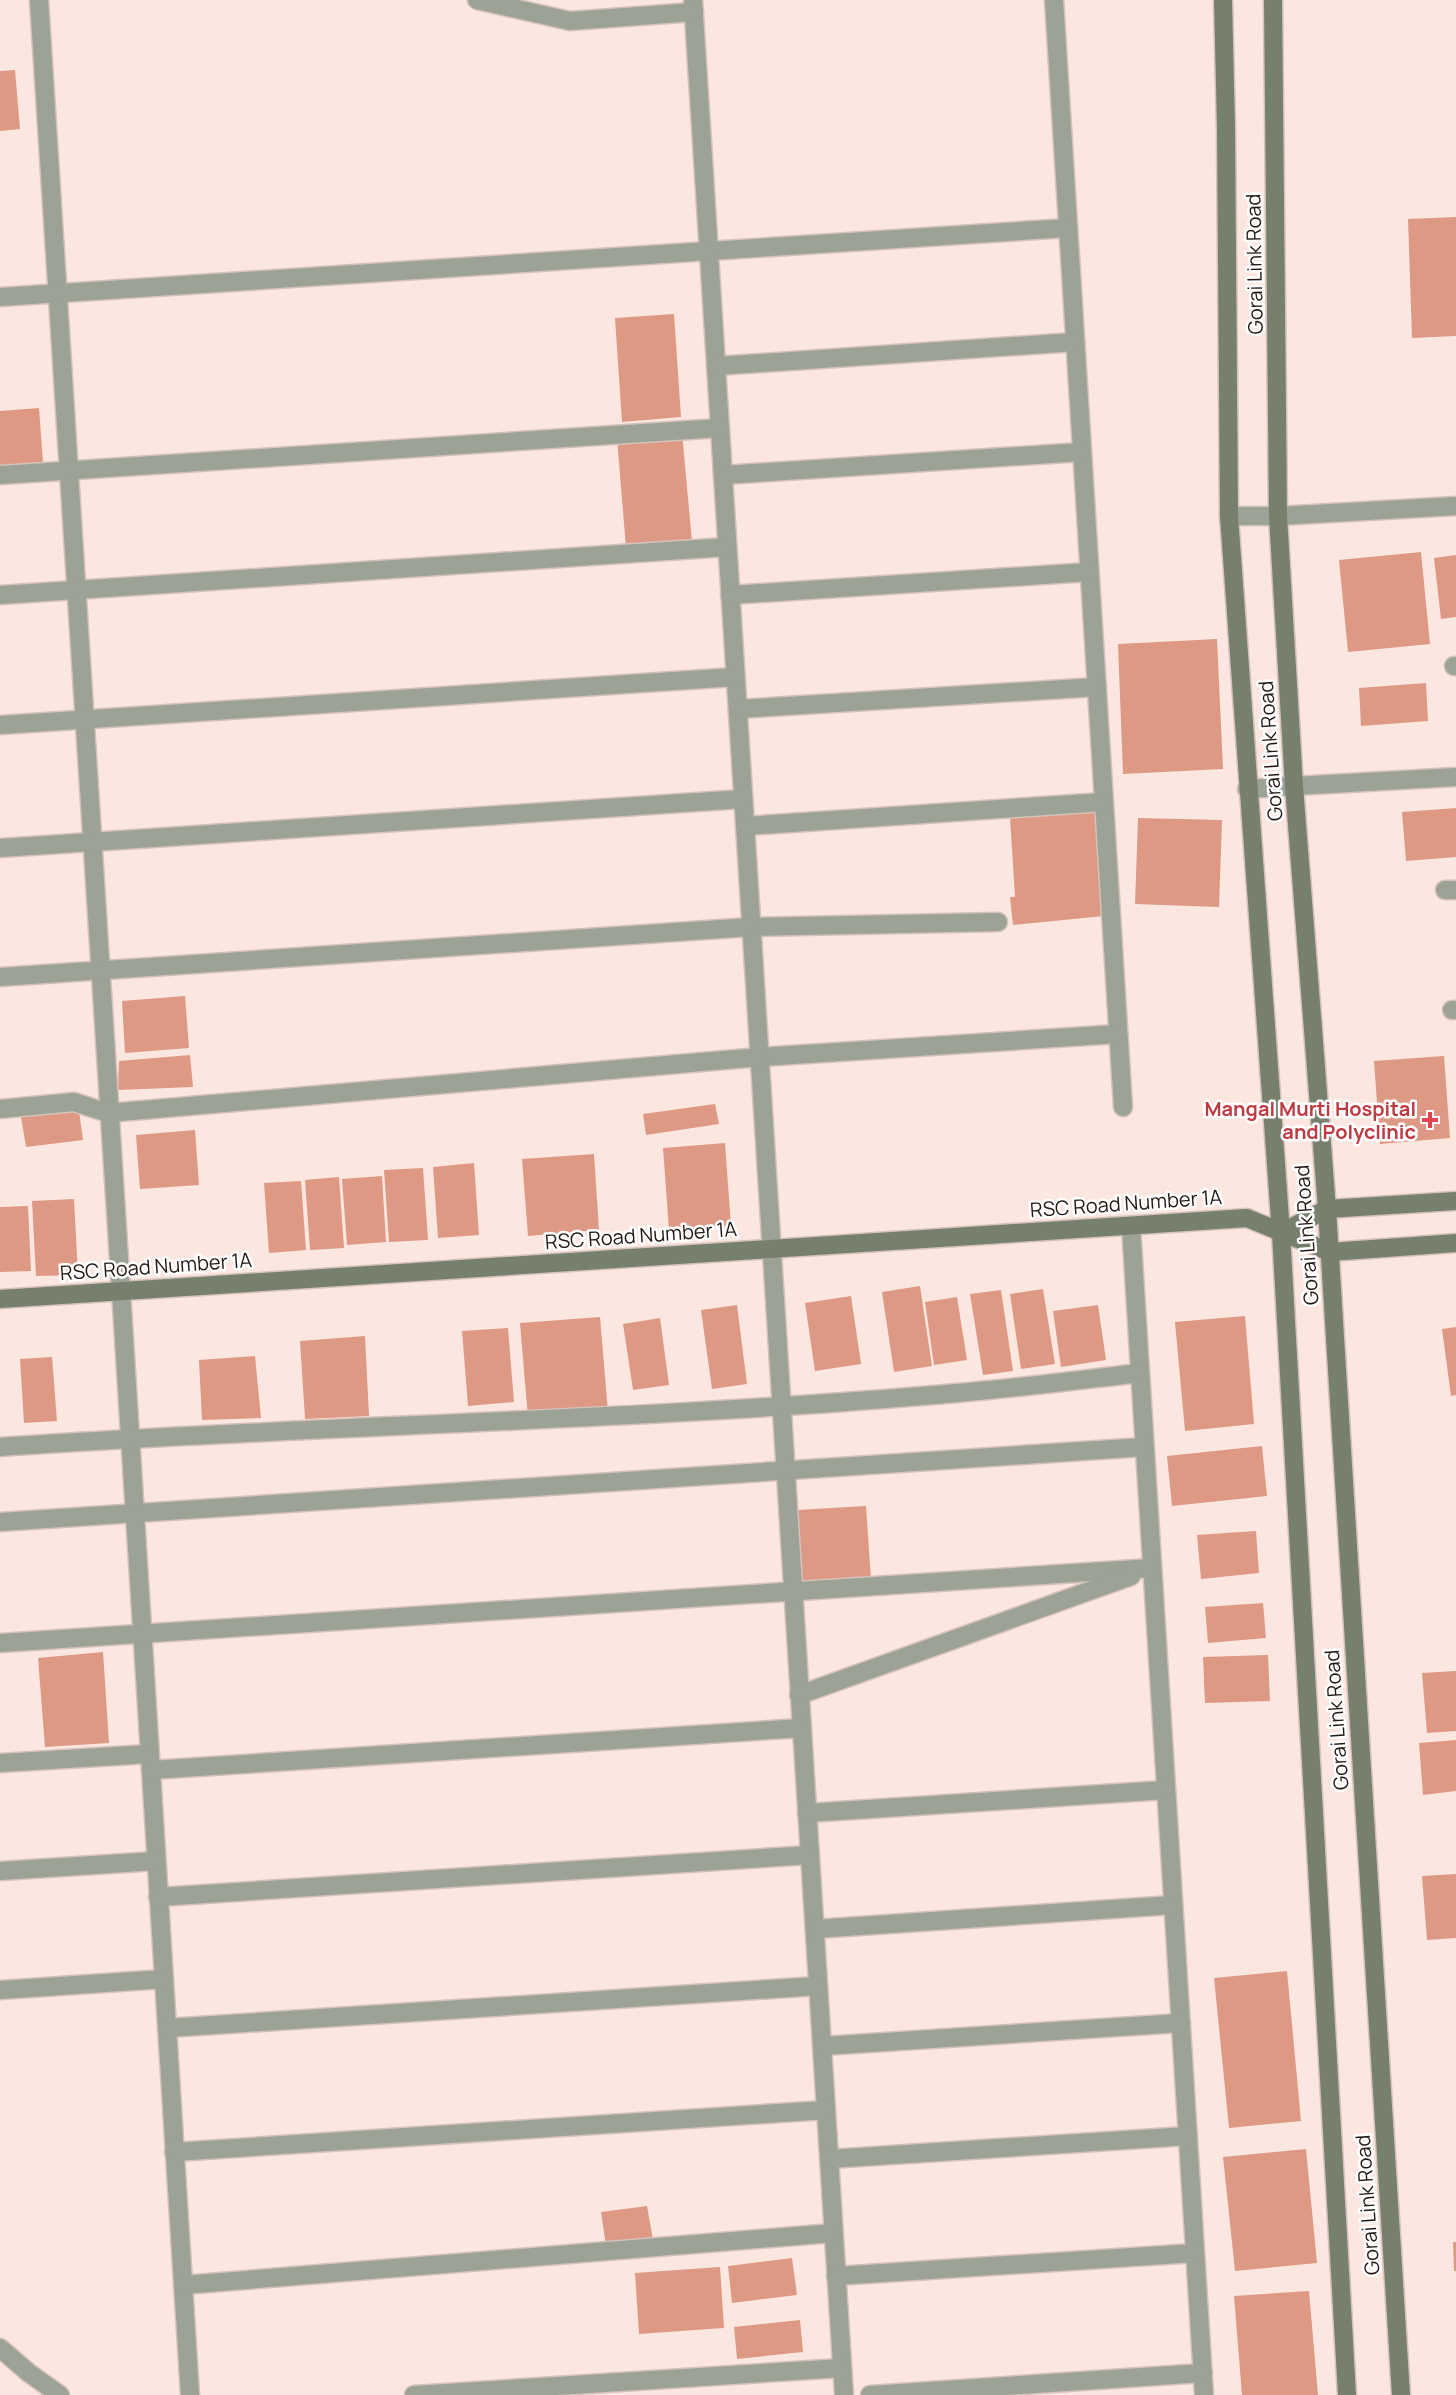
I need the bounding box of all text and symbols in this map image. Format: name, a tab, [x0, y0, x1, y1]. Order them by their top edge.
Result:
street label: Gorai Link Road	[1239, 193, 1269, 335]
street label: Gorai Link Road	[1252, 680, 1288, 822]
place label: Mangal Murti Hospital and Polyclinic	[1204, 1095, 1416, 1145]
marker: Mangal Murti Hospital and Polyclinic	[1421, 1111, 1439, 1129]
street label: Gorai Link Road	[1288, 1164, 1324, 1306]
street label: RSC Road Number 1A	[1029, 1183, 1223, 1223]
street label: RSC Road Number 1A	[544, 1215, 738, 1255]
street label: RSC Road Number 1A	[59, 1246, 253, 1286]
street label: Gorai Link Road	[1318, 1649, 1354, 1791]
street label: Gorai Link Road	[1349, 2134, 1385, 2276]

